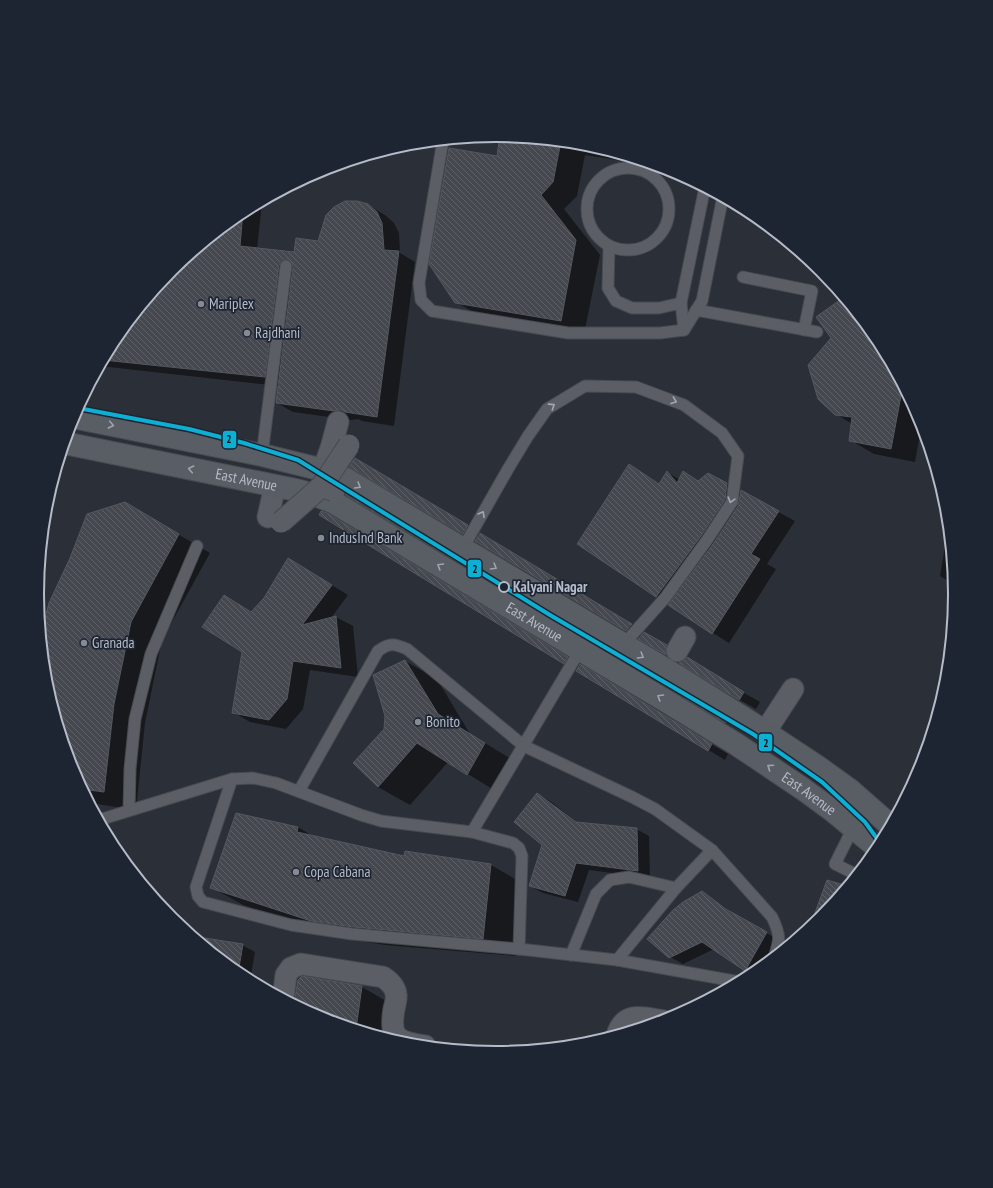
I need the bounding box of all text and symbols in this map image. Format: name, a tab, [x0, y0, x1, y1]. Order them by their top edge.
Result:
place label: Mariplex	[209, 294, 254, 313]
marker: Mariplex	[196, 299, 206, 309]
place label: Rajdhani	[255, 323, 300, 342]
marker: Rajdhani	[242, 328, 252, 338]
one-way arrow	[670, 397, 677, 405]
one-way arrow	[548, 404, 555, 411]
one-way arrow	[107, 420, 114, 429]
line badge: 2	[222, 430, 237, 449]
text: 2	[226, 432, 232, 446]
street label: East Avenue	[214, 464, 279, 495]
one-way arrow	[188, 466, 195, 474]
one-way arrow	[354, 482, 361, 489]
one-way arrow	[727, 496, 736, 503]
one-way arrow	[477, 511, 485, 519]
place label: IndusInd Bank	[329, 528, 403, 547]
marker: IndusInd Bank	[316, 533, 326, 543]
line badge: 2	[467, 559, 482, 578]
text: 2	[472, 562, 478, 576]
one-way arrow	[490, 562, 497, 570]
one-way arrow	[437, 563, 444, 570]
place label: Kalyani Nagar	[513, 577, 588, 596]
marker: Kalyani Nagar	[498, 581, 510, 593]
street label: East Avenue	[503, 598, 566, 646]
place label: Granada	[92, 633, 135, 652]
marker: Granada	[79, 638, 89, 648]
one-way arrow	[637, 651, 644, 658]
one-way arrow	[657, 695, 664, 702]
place label: Bonito	[426, 712, 460, 731]
marker: Bonito	[413, 717, 423, 727]
line badge: 2	[758, 733, 773, 752]
text: 2	[763, 736, 769, 750]
one-way arrow	[767, 764, 774, 771]
street label: East Avenue	[778, 767, 840, 819]
place label: Copa Cabana	[304, 862, 370, 881]
marker: Copa Cabana	[291, 867, 301, 877]

